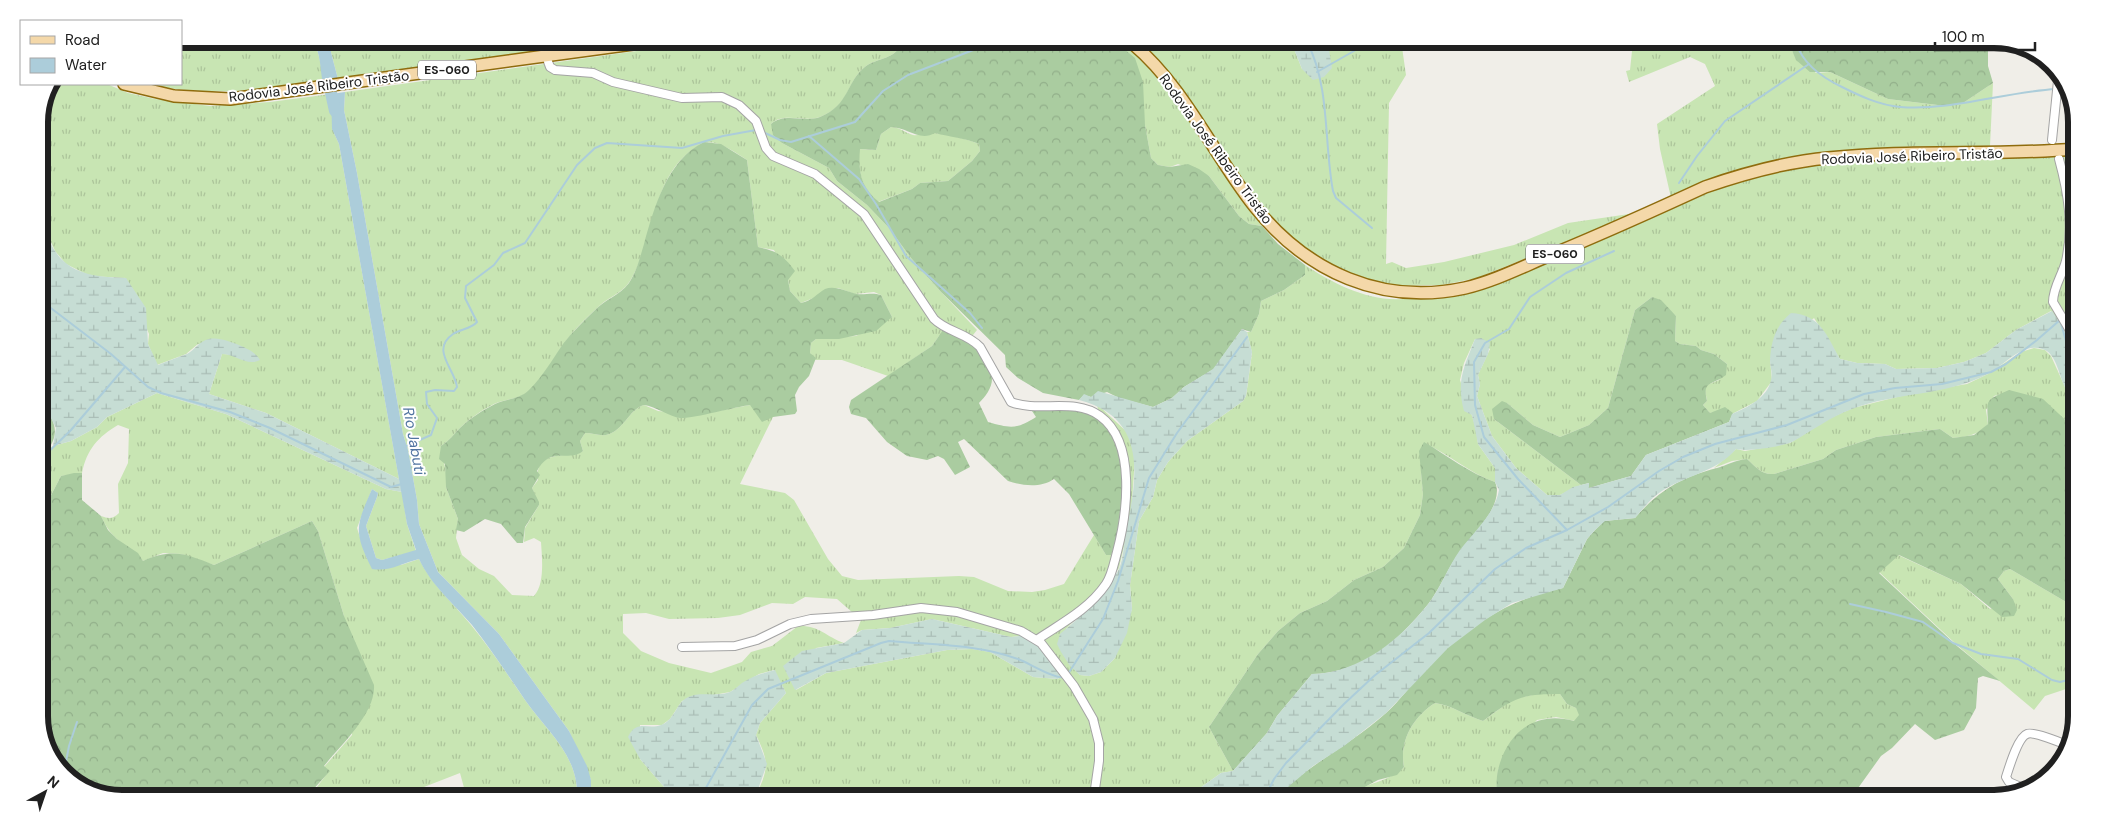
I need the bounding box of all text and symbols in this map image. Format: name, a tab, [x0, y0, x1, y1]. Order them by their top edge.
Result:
legend	[20, 20, 182, 85]
scale bar	[1935, 20, 2035, 52]
text: 100 m	[1942, 27, 1985, 47]
text: Road	[65, 30, 100, 50]
text: Water	[65, 55, 107, 75]
road number: ES-060	[418, 60, 476, 80]
street label: Rodovia José Ribeiro Tristão	[228, 66, 410, 106]
street label: Rodovia José Ribeiro Tristão	[1155, 70, 1277, 228]
street label: Rodovia José Ribeiro Tristão	[1821, 144, 2003, 168]
road number: ES-060	[1526, 244, 1584, 264]
water label: Rio Jabuti	[398, 405, 430, 477]
north arrow	[20, 767, 70, 817]
text: N	[44, 772, 63, 792]

